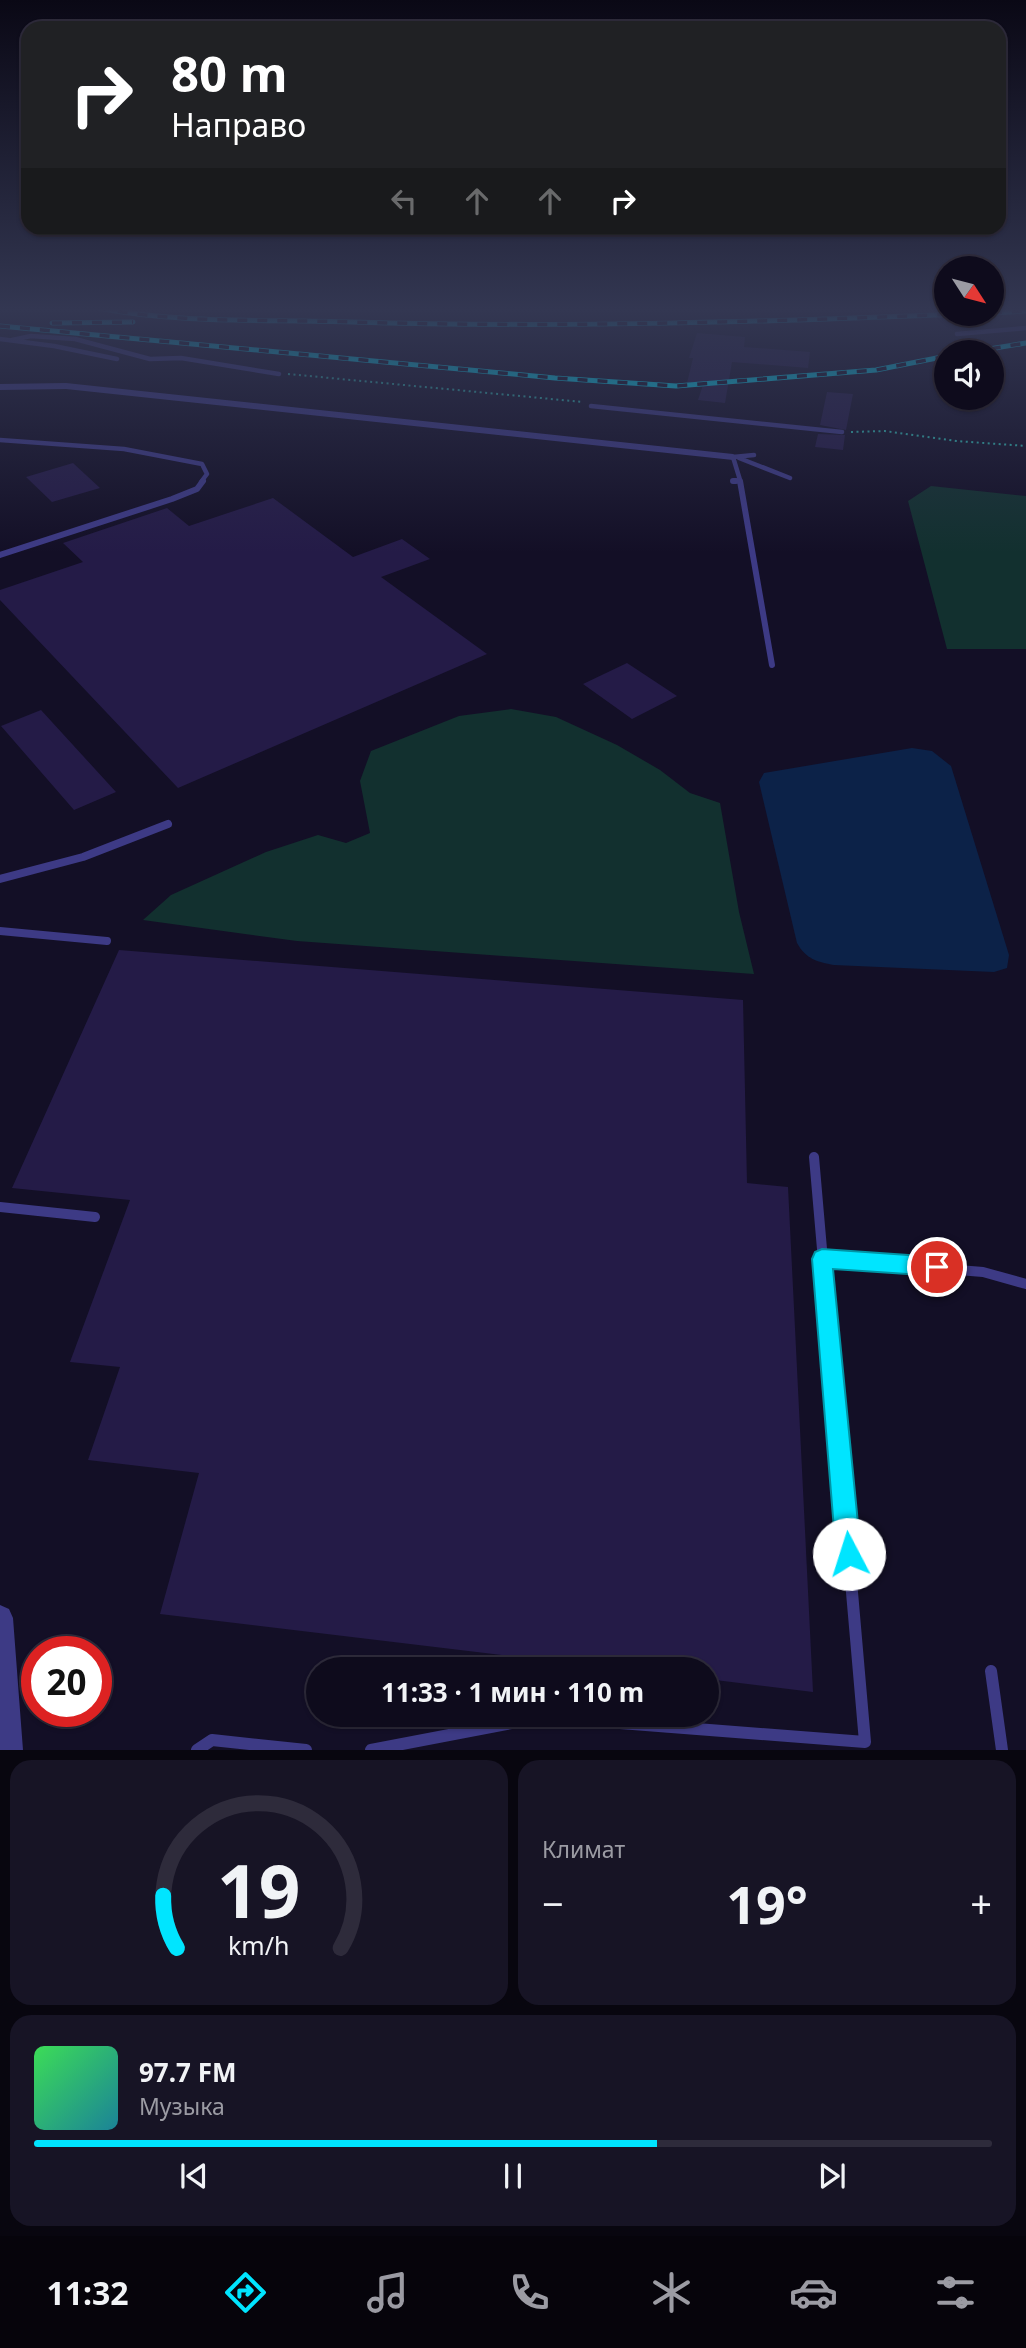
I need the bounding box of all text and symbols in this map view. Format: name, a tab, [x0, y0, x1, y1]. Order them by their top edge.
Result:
text: 80 m	[171, 40, 288, 106]
icon: right	[56, 49, 147, 140]
text: Направо	[171, 103, 306, 146]
icon: left	[385, 182, 423, 220]
icon: ahead	[458, 182, 496, 220]
icon: ahead	[531, 182, 569, 220]
icon: right	[604, 182, 642, 220]
north arrow	[934, 256, 1004, 326]
map controls	[934, 256, 1004, 410]
button: sound	[934, 340, 1004, 410]
pin	[907, 1237, 967, 1297]
icon: arrive	[918, 1248, 956, 1286]
position arrow	[812, 1517, 886, 1591]
speed limit sign: 20	[21, 1636, 112, 1727]
text: 11:33 · 1 мин · 110 m	[381, 1674, 644, 1710]
text: Климат	[542, 1833, 625, 1865]
text: 19	[217, 1841, 301, 1940]
text: 19°	[726, 1868, 808, 1939]
text: −	[542, 1877, 564, 1929]
text: +	[970, 1877, 992, 1929]
text: km/h	[228, 1928, 290, 1962]
text: 97.7 FM	[139, 2054, 236, 2090]
text: Музыка	[139, 2090, 225, 2122]
icon: previous	[175, 2157, 213, 2195]
icon: pause	[494, 2157, 532, 2195]
icon: next	[813, 2157, 851, 2195]
icon: directions	[221, 2268, 270, 2317]
icon: music	[363, 2268, 412, 2317]
icon: phone	[505, 2268, 554, 2317]
icon: climate	[647, 2268, 696, 2317]
icon: car	[789, 2268, 838, 2317]
icon: filters	[931, 2268, 980, 2317]
text: 11:32	[46, 2271, 129, 2314]

